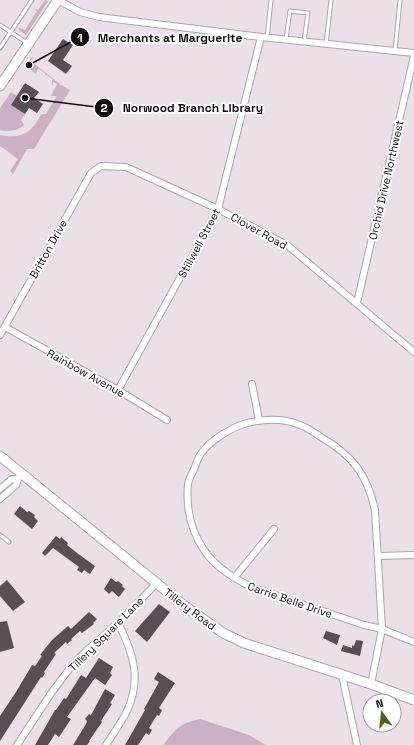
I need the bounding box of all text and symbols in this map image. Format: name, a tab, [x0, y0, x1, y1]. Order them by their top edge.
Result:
callout: Merchants at Marguerite	[70, 25, 250, 49]
text: 1	[77, 30, 83, 46]
text: Merchants at Marguerite	[98, 30, 242, 46]
callout: Norwood Branch Library	[94, 96, 271, 120]
text: 2	[100, 100, 108, 116]
text: Norwood Branch Library	[123, 100, 263, 116]
street label: Orchid Drive Northwest	[365, 119, 407, 241]
street label: Stillwell Street	[175, 206, 223, 280]
street label: Clover Road	[228, 210, 290, 252]
street label: Britton Drive	[26, 217, 70, 281]
street label: Rainbow Avenue	[45, 346, 127, 400]
street label: Carrie Belle Drive	[246, 579, 334, 621]
street label: Tillery Road	[161, 585, 219, 633]
street label: Tillery Square Lane	[66, 594, 146, 674]
north arrow	[362, 693, 402, 733]
text: N	[374, 696, 385, 711]

